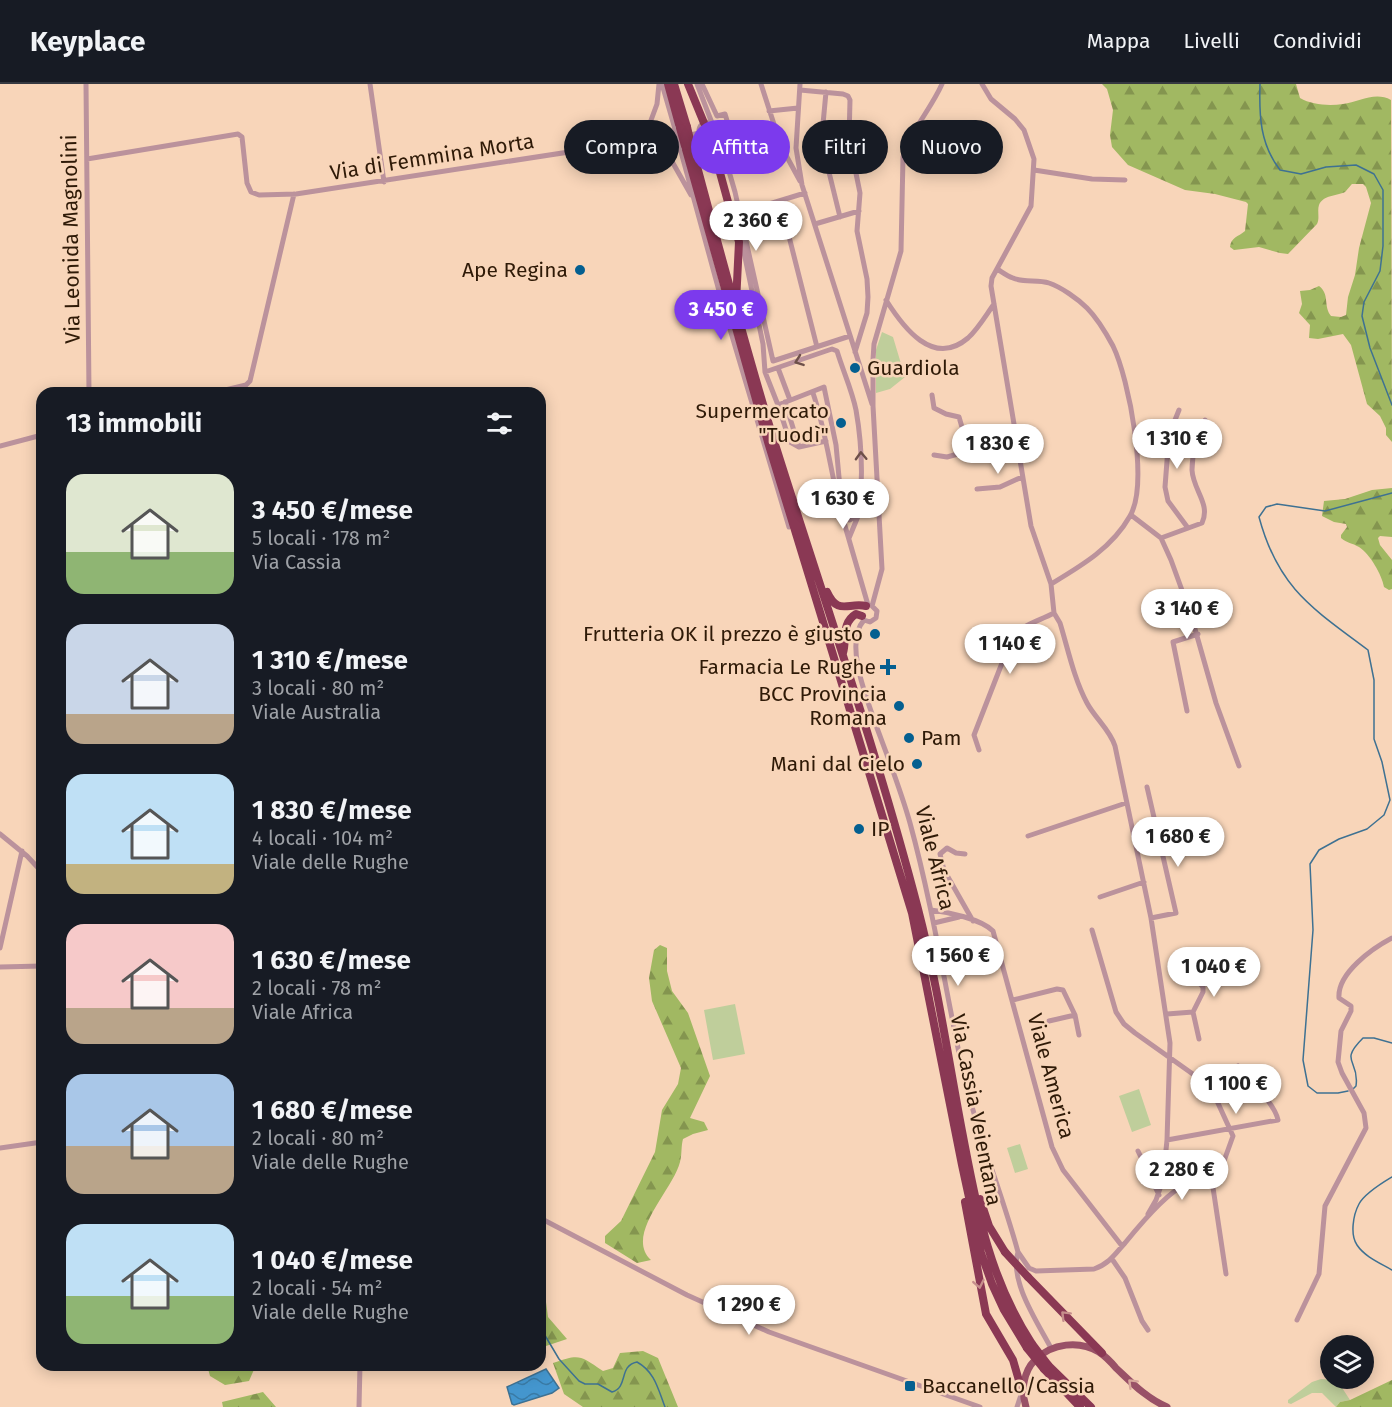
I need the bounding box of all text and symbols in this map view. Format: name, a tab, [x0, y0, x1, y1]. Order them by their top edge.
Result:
text: Keyplace	[30, 25, 146, 58]
text: Mappa	[1087, 28, 1151, 54]
text: Livelli	[1184, 28, 1240, 54]
text: Condividi	[1273, 28, 1362, 54]
chip: Compra	[564, 120, 679, 174]
chip: Affitta	[691, 120, 790, 174]
chip: Filtri	[802, 120, 888, 174]
chip: Nuovo	[900, 120, 1003, 174]
street label: Via di Femmina Morta	[328, 128, 536, 186]
street label: Via Leonida Magnolini	[56, 134, 86, 344]
pin: 2 360 €	[701, 201, 811, 252]
text: 2 360 €	[723, 208, 789, 232]
place label: Ape Regina	[462, 257, 568, 283]
marker: Ape Regina	[573, 263, 587, 277]
pin: 3 450 €	[666, 290, 776, 341]
text: 3 450 €	[688, 297, 754, 321]
one-way arrow	[795, 353, 805, 366]
place label: Guardiola	[867, 355, 960, 381]
marker: Guardiola	[848, 361, 862, 375]
place label: Supermercato "Tuodì"	[696, 398, 829, 448]
icon: filters	[483, 407, 516, 440]
text: 13 immobili	[66, 408, 202, 439]
marker: Supermercato "Tuodì"	[834, 416, 848, 430]
pin: 1 310 €	[1122, 419, 1232, 470]
pin: 1 830 €	[943, 424, 1053, 475]
text: 1 310 €	[1146, 426, 1208, 450]
text: 1 830 €	[966, 431, 1030, 455]
one-way arrow	[854, 451, 867, 460]
pin: 1 630 €	[788, 479, 898, 530]
text: 1 630 €	[811, 486, 875, 510]
text: 3 450 €/mese	[252, 495, 413, 526]
icon: home	[114, 498, 186, 570]
text: 5 locali · 178 m²	[252, 526, 390, 550]
text: Via Cassia	[252, 550, 342, 574]
pin: 3 140 €	[1132, 589, 1242, 640]
text: 3 140 €	[1155, 596, 1219, 620]
place label: Frutteria OK il prezzo è giusto	[583, 621, 863, 647]
pin: 1 140 €	[955, 624, 1065, 675]
marker: Frutteria OK il prezzo è giusto	[868, 627, 882, 641]
text: 1 140 €	[979, 631, 1041, 655]
text: 1 310 €/mese	[252, 645, 408, 676]
icon: home	[114, 648, 186, 720]
place label: Farmacia Le Rughe	[699, 654, 876, 680]
marker: Farmacia Le Rughe	[881, 660, 895, 674]
text: 3 locali · 80 m²	[252, 676, 384, 700]
place label: BCC Provincia Romana	[758, 681, 887, 731]
marker: BCC Provincia Romana	[892, 699, 906, 713]
text: Viale Australia	[252, 700, 381, 724]
place label: Pam	[921, 725, 961, 751]
marker: Pam	[902, 731, 916, 745]
place label: Mani dal Cielo	[771, 751, 905, 777]
marker: Mani dal Cielo	[910, 757, 924, 771]
text: 1 830 €/mese	[252, 795, 412, 826]
icon: home	[114, 798, 186, 870]
street label: Viale Africa	[910, 803, 960, 913]
place label: IP	[871, 816, 889, 842]
pin: 1 680 €	[1123, 817, 1233, 868]
marker: IP	[852, 822, 866, 836]
text: 1 680 €	[1145, 824, 1211, 848]
text: 4 locali · 104 m²	[252, 826, 393, 850]
text: Viale delle Rughe	[252, 850, 409, 874]
pin: 1 560 €	[903, 936, 1013, 987]
text: 1 560 €	[926, 943, 990, 967]
text: 1 630 €/mese	[252, 945, 411, 976]
pin: 1 040 €	[1159, 947, 1269, 998]
icon: home	[114, 948, 186, 1020]
text: 1 040 €	[1181, 954, 1247, 978]
text: 2 locali · 78 m²	[252, 976, 381, 1000]
text: Viale Africa	[252, 1000, 353, 1024]
street label: Viale America	[1022, 1011, 1080, 1141]
street label: Via Cassia Veientana	[945, 1012, 1007, 1208]
pin: 1 100 €	[1181, 1064, 1291, 1115]
text: 1 100 €	[1204, 1071, 1268, 1095]
text: 1 680 €/mese	[252, 1095, 413, 1126]
icon: home	[114, 1098, 186, 1170]
text: 2 locali · 80 m²	[252, 1126, 384, 1150]
text: Viale delle Rughe	[252, 1150, 409, 1174]
pin: 2 280 €	[1127, 1150, 1237, 1201]
text: 2 280 €	[1149, 1157, 1215, 1181]
text: 1 040 €/mese	[252, 1245, 413, 1276]
icon: home	[114, 1248, 186, 1320]
text: 2 locali · 54 m²	[252, 1276, 383, 1300]
one-way arrow	[973, 1280, 985, 1289]
pin: 1 290 €	[694, 1285, 804, 1336]
text: 1 290 €	[717, 1292, 781, 1316]
text: Viale delle Rughe	[252, 1300, 409, 1324]
one-way arrow	[1061, 1311, 1072, 1321]
map controls	[1320, 1335, 1374, 1389]
button: layers	[1320, 1335, 1374, 1389]
place label: Baccanello/Cassia	[922, 1373, 1095, 1399]
marker: Baccanello/Cassia	[903, 1379, 917, 1393]
one-way arrow	[1128, 1380, 1139, 1391]

